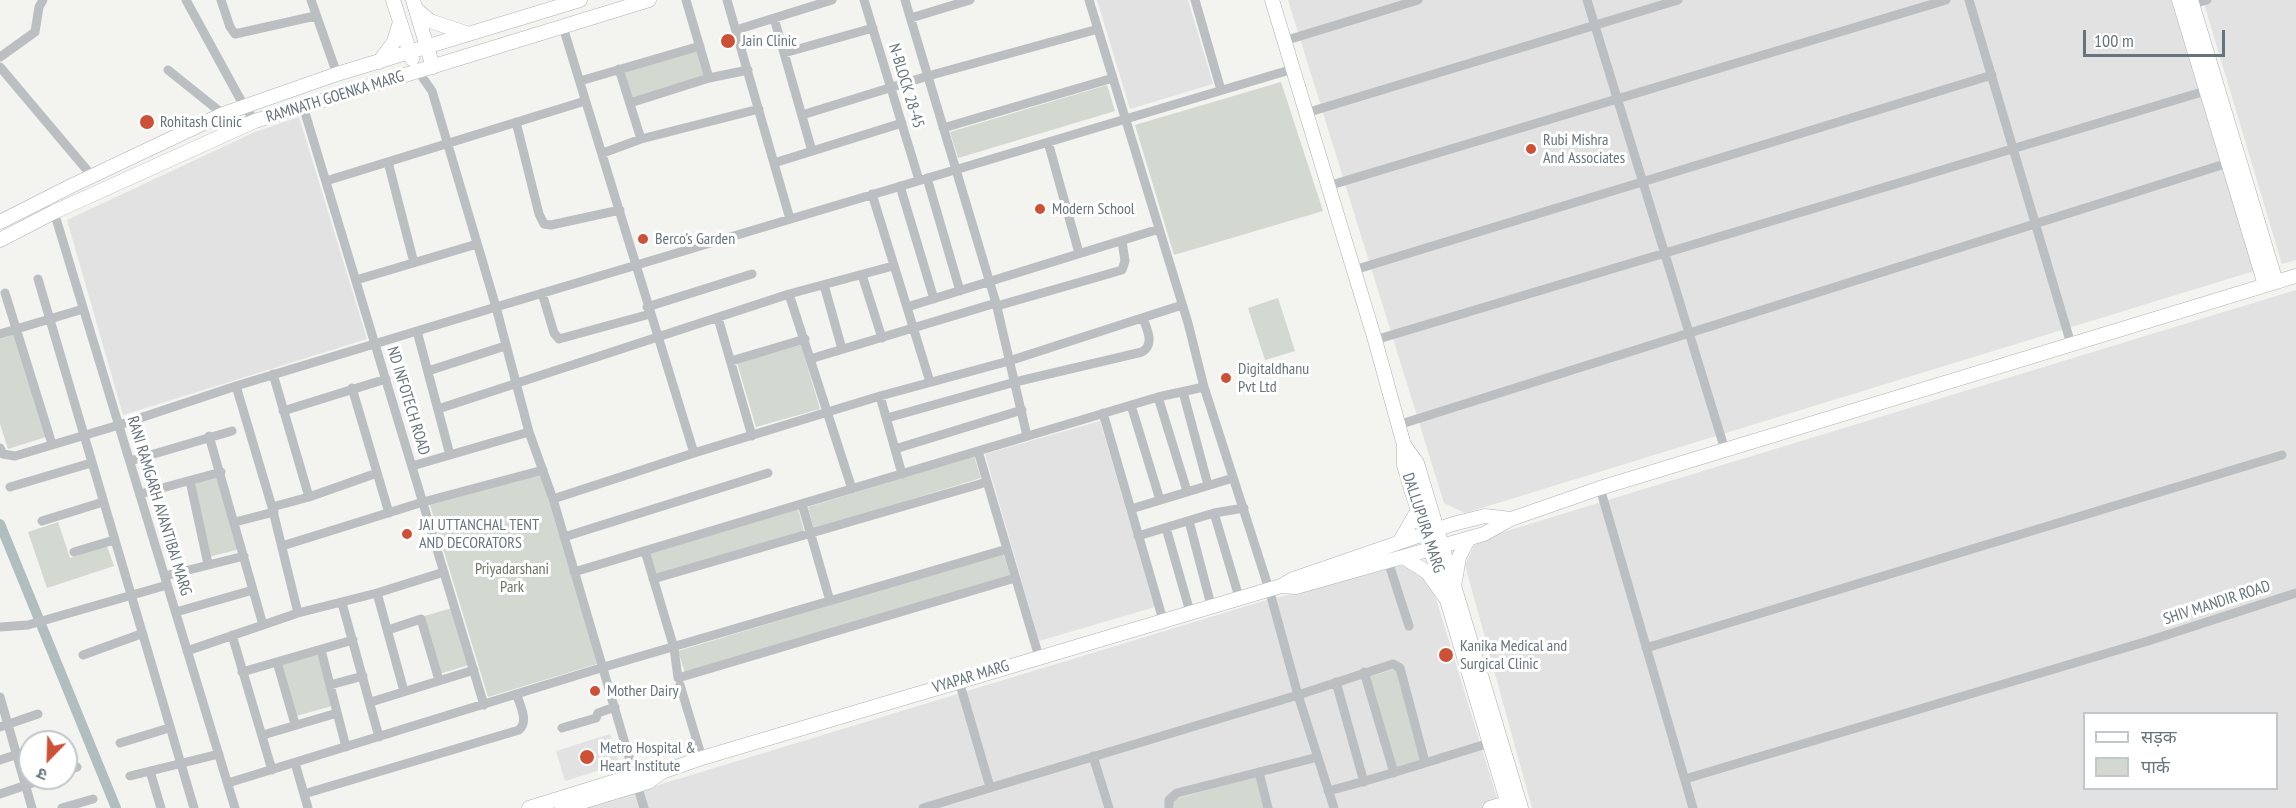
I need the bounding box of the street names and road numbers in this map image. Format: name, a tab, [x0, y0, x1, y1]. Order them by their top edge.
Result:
street label: N-BLOCK 28-45	[884, 41, 928, 131]
street label: RAMNATH GOENKA MARG	[264, 67, 406, 127]
street label: ND INFOTECH ROAD	[382, 344, 434, 458]
street label: RANI RAMGARH AVANTIBAI MARG	[123, 414, 195, 598]
street label: DALLUPURA MARG	[1398, 471, 1448, 575]
street label: SHIV MANDIR ROAD	[2161, 577, 2273, 629]
street label: VYAPAR MARG	[930, 656, 1012, 698]

